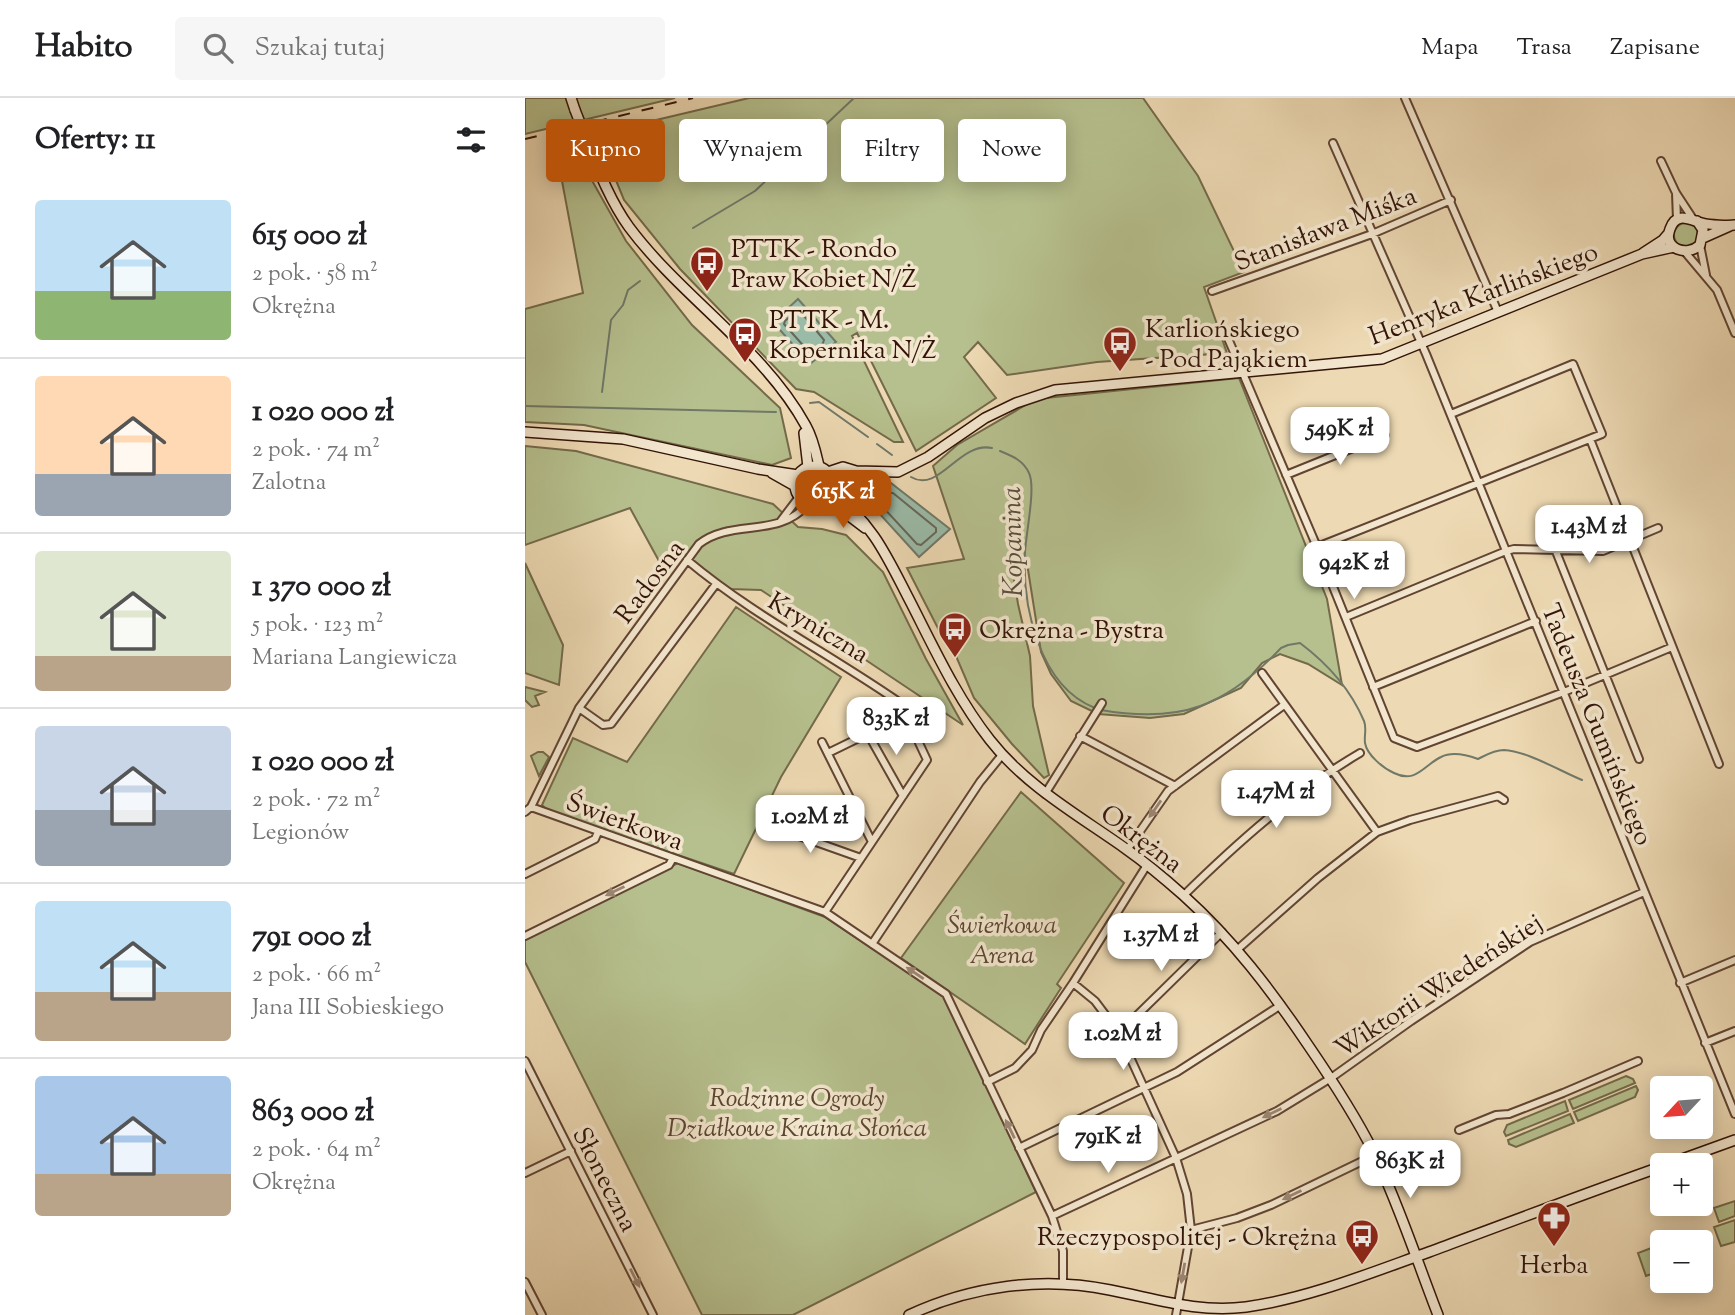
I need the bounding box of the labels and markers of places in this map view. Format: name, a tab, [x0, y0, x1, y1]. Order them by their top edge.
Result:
place label: PTTK - Rondo Praw Kobiet N/Ż	[731, 232, 917, 299]
bus stop icon: PTTK - Rondo Praw Kobiet N/Ż	[688, 244, 726, 293]
place label: PTTK - M. Kopernika N/Ż	[769, 303, 937, 370]
place label: Karliońskiego - Pod Pająkiem	[1145, 312, 1308, 379]
bus stop icon: PTTK - M. Kopernika N/Ż	[726, 315, 764, 364]
bus stop icon: Karliońskiego - Pod Pająkiem	[1101, 324, 1139, 373]
pin: 549K zł	[1275, 408, 1405, 467]
pin: 615K zł	[778, 470, 908, 530]
pin: 1.43M zł	[1517, 505, 1661, 565]
pin: 942K zł	[1289, 542, 1419, 601]
bus stop icon: Okrężna - Bystra	[936, 610, 974, 659]
place label: Okrężna - Bystra	[979, 613, 1164, 650]
pin: 833K zł	[831, 698, 961, 757]
pin: 1.47M zł	[1204, 770, 1348, 830]
pin: 1.02M zł	[738, 796, 882, 855]
pin: 1.37M zł	[1089, 914, 1233, 973]
pin: 1.02M zł	[1051, 1012, 1195, 1072]
pin: 791K zł	[1043, 1116, 1173, 1175]
pin: 863K zł	[1345, 1140, 1475, 1200]
pharmacy icon: Herba	[1535, 1199, 1573, 1248]
bus stop icon: Rzeczypospolitej - Okrężna	[1343, 1217, 1381, 1266]
place label: Rzeczypospolitej - Okrężna	[1037, 1220, 1337, 1257]
place label: Herba	[1520, 1248, 1588, 1285]

